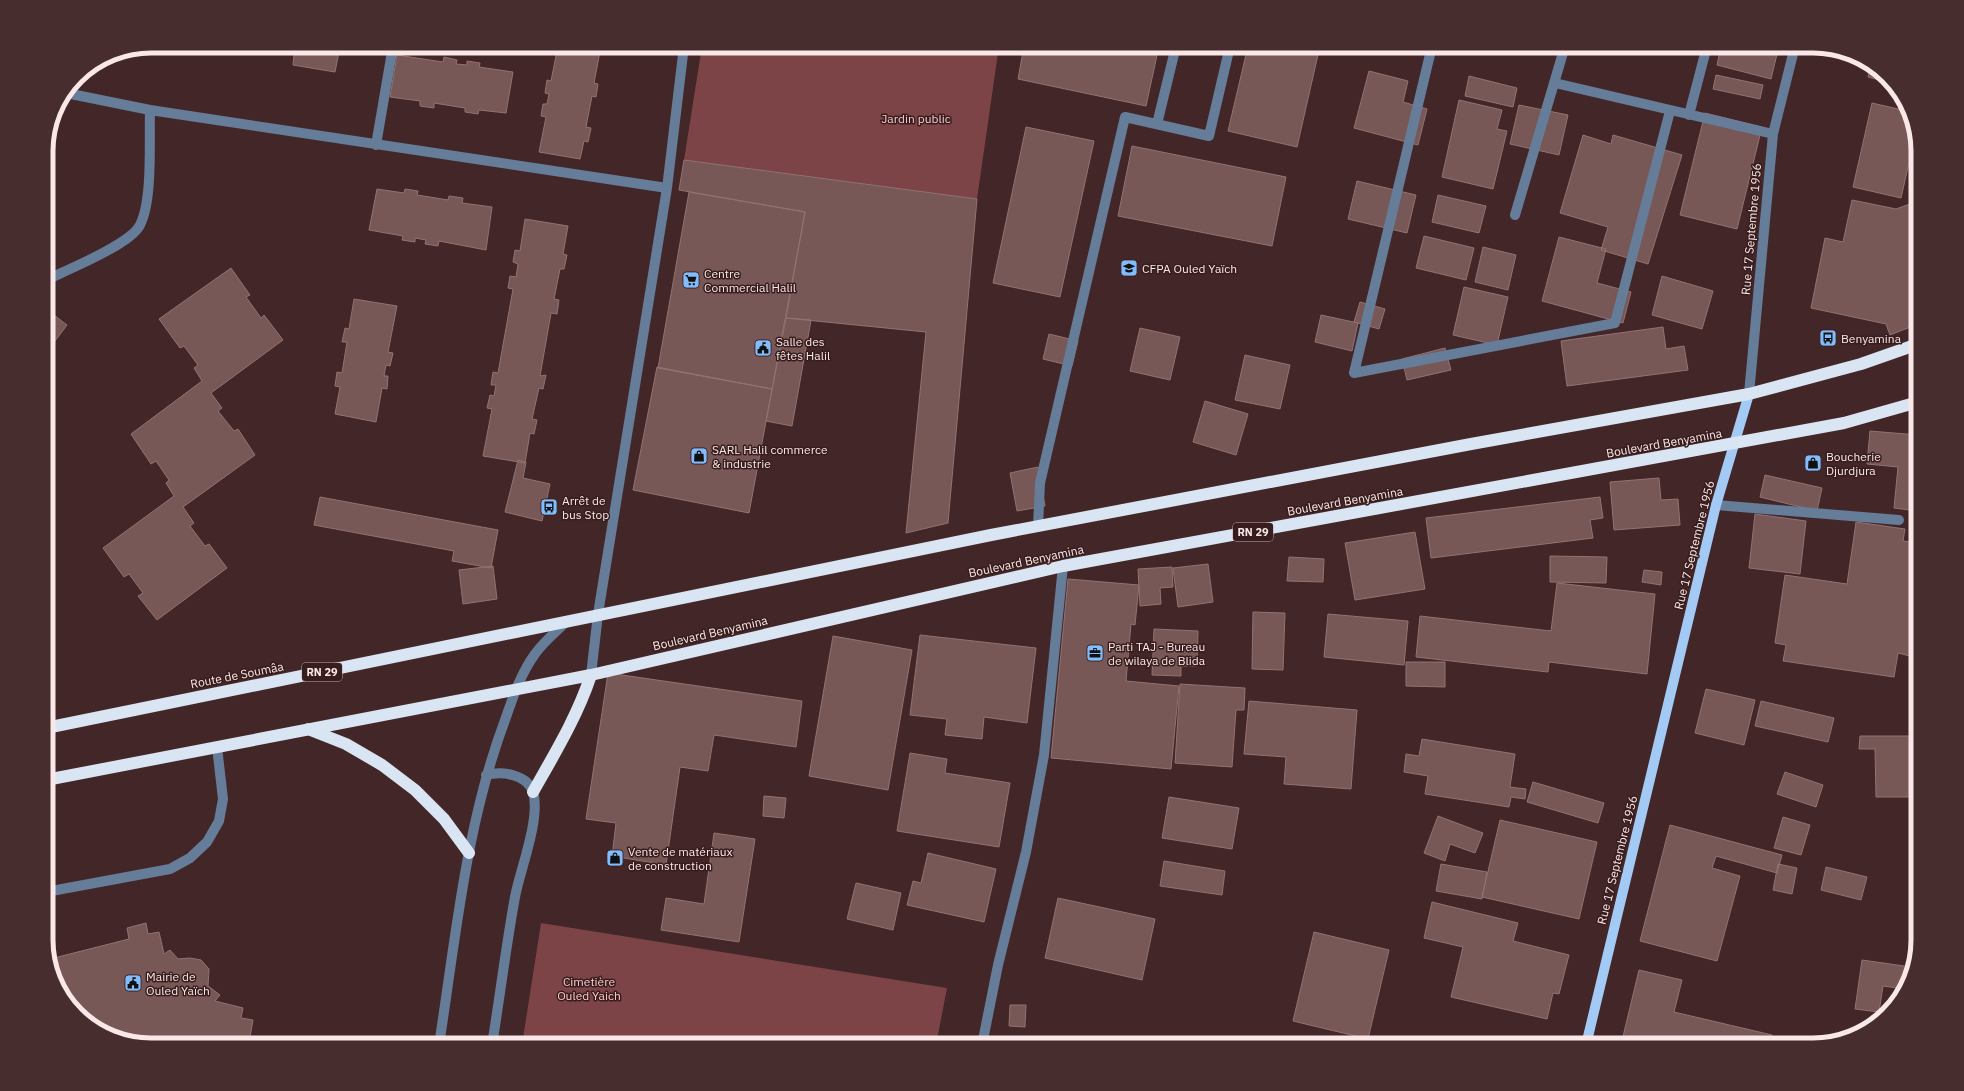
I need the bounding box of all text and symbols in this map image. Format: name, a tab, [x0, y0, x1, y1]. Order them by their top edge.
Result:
park label: Jardin public	[881, 111, 951, 126]
street label: Rue 17 Septembre 1956	[1738, 162, 1764, 296]
school or university icon: CFPA Ouled Yaïch	[1119, 258, 1139, 278]
place label: CFPA Ouled Yaïch	[1142, 261, 1237, 276]
place label: Centre Commercial Halil	[704, 266, 796, 295]
supermarket icon: Centre Commercial Halil	[681, 270, 701, 290]
bus stop icon: Benyamina	[1818, 328, 1838, 348]
place label: Benyamina	[1841, 331, 1902, 346]
place label: Salle des fêtes Halil	[776, 334, 830, 363]
public building icon: Salle des fêtes Halil	[753, 338, 773, 358]
street label: Boulevard Benyamina	[1605, 425, 1724, 461]
place label: SARL Halil commerce & industrie	[712, 442, 828, 471]
shop icon: SARL Halil commerce & industrie	[689, 446, 709, 466]
place label: Boucherie Djurdjura	[1826, 449, 1881, 478]
shop icon: Boucherie Djurdjura	[1803, 453, 1823, 473]
street label: Rue 17 Septembre 1956	[1671, 479, 1717, 611]
street label: Boulevard Benyamina	[1286, 483, 1405, 519]
place label: Arrêt de bus Stop	[562, 493, 609, 522]
bus stop icon: Arrêt de bus Stop	[539, 497, 559, 517]
road number: RN 29	[1233, 523, 1273, 541]
street label: Boulevard Benyamina	[967, 541, 1086, 581]
street label: Boulevard Benyamina	[651, 612, 770, 654]
place label: Parti TAJ - Bureau de wilaya de Blida	[1108, 639, 1206, 668]
office icon: Parti TAJ - Bureau de wilaya de Blida	[1085, 643, 1105, 663]
street label: Route de Soumâa	[189, 658, 286, 691]
road number: RN 29	[302, 663, 342, 681]
street label: Rue 17 Septembre 1956	[1594, 794, 1640, 926]
place label: Vente de matériaux de construction	[628, 844, 733, 873]
shop icon: Vente de matériaux de construction	[605, 848, 625, 868]
place label: Mairie de Ouled Yaïch	[146, 969, 210, 998]
public building icon: Mairie de Ouled Yaïch	[123, 973, 143, 993]
park label: Cimetière Ouled Yaich	[557, 974, 621, 1003]

